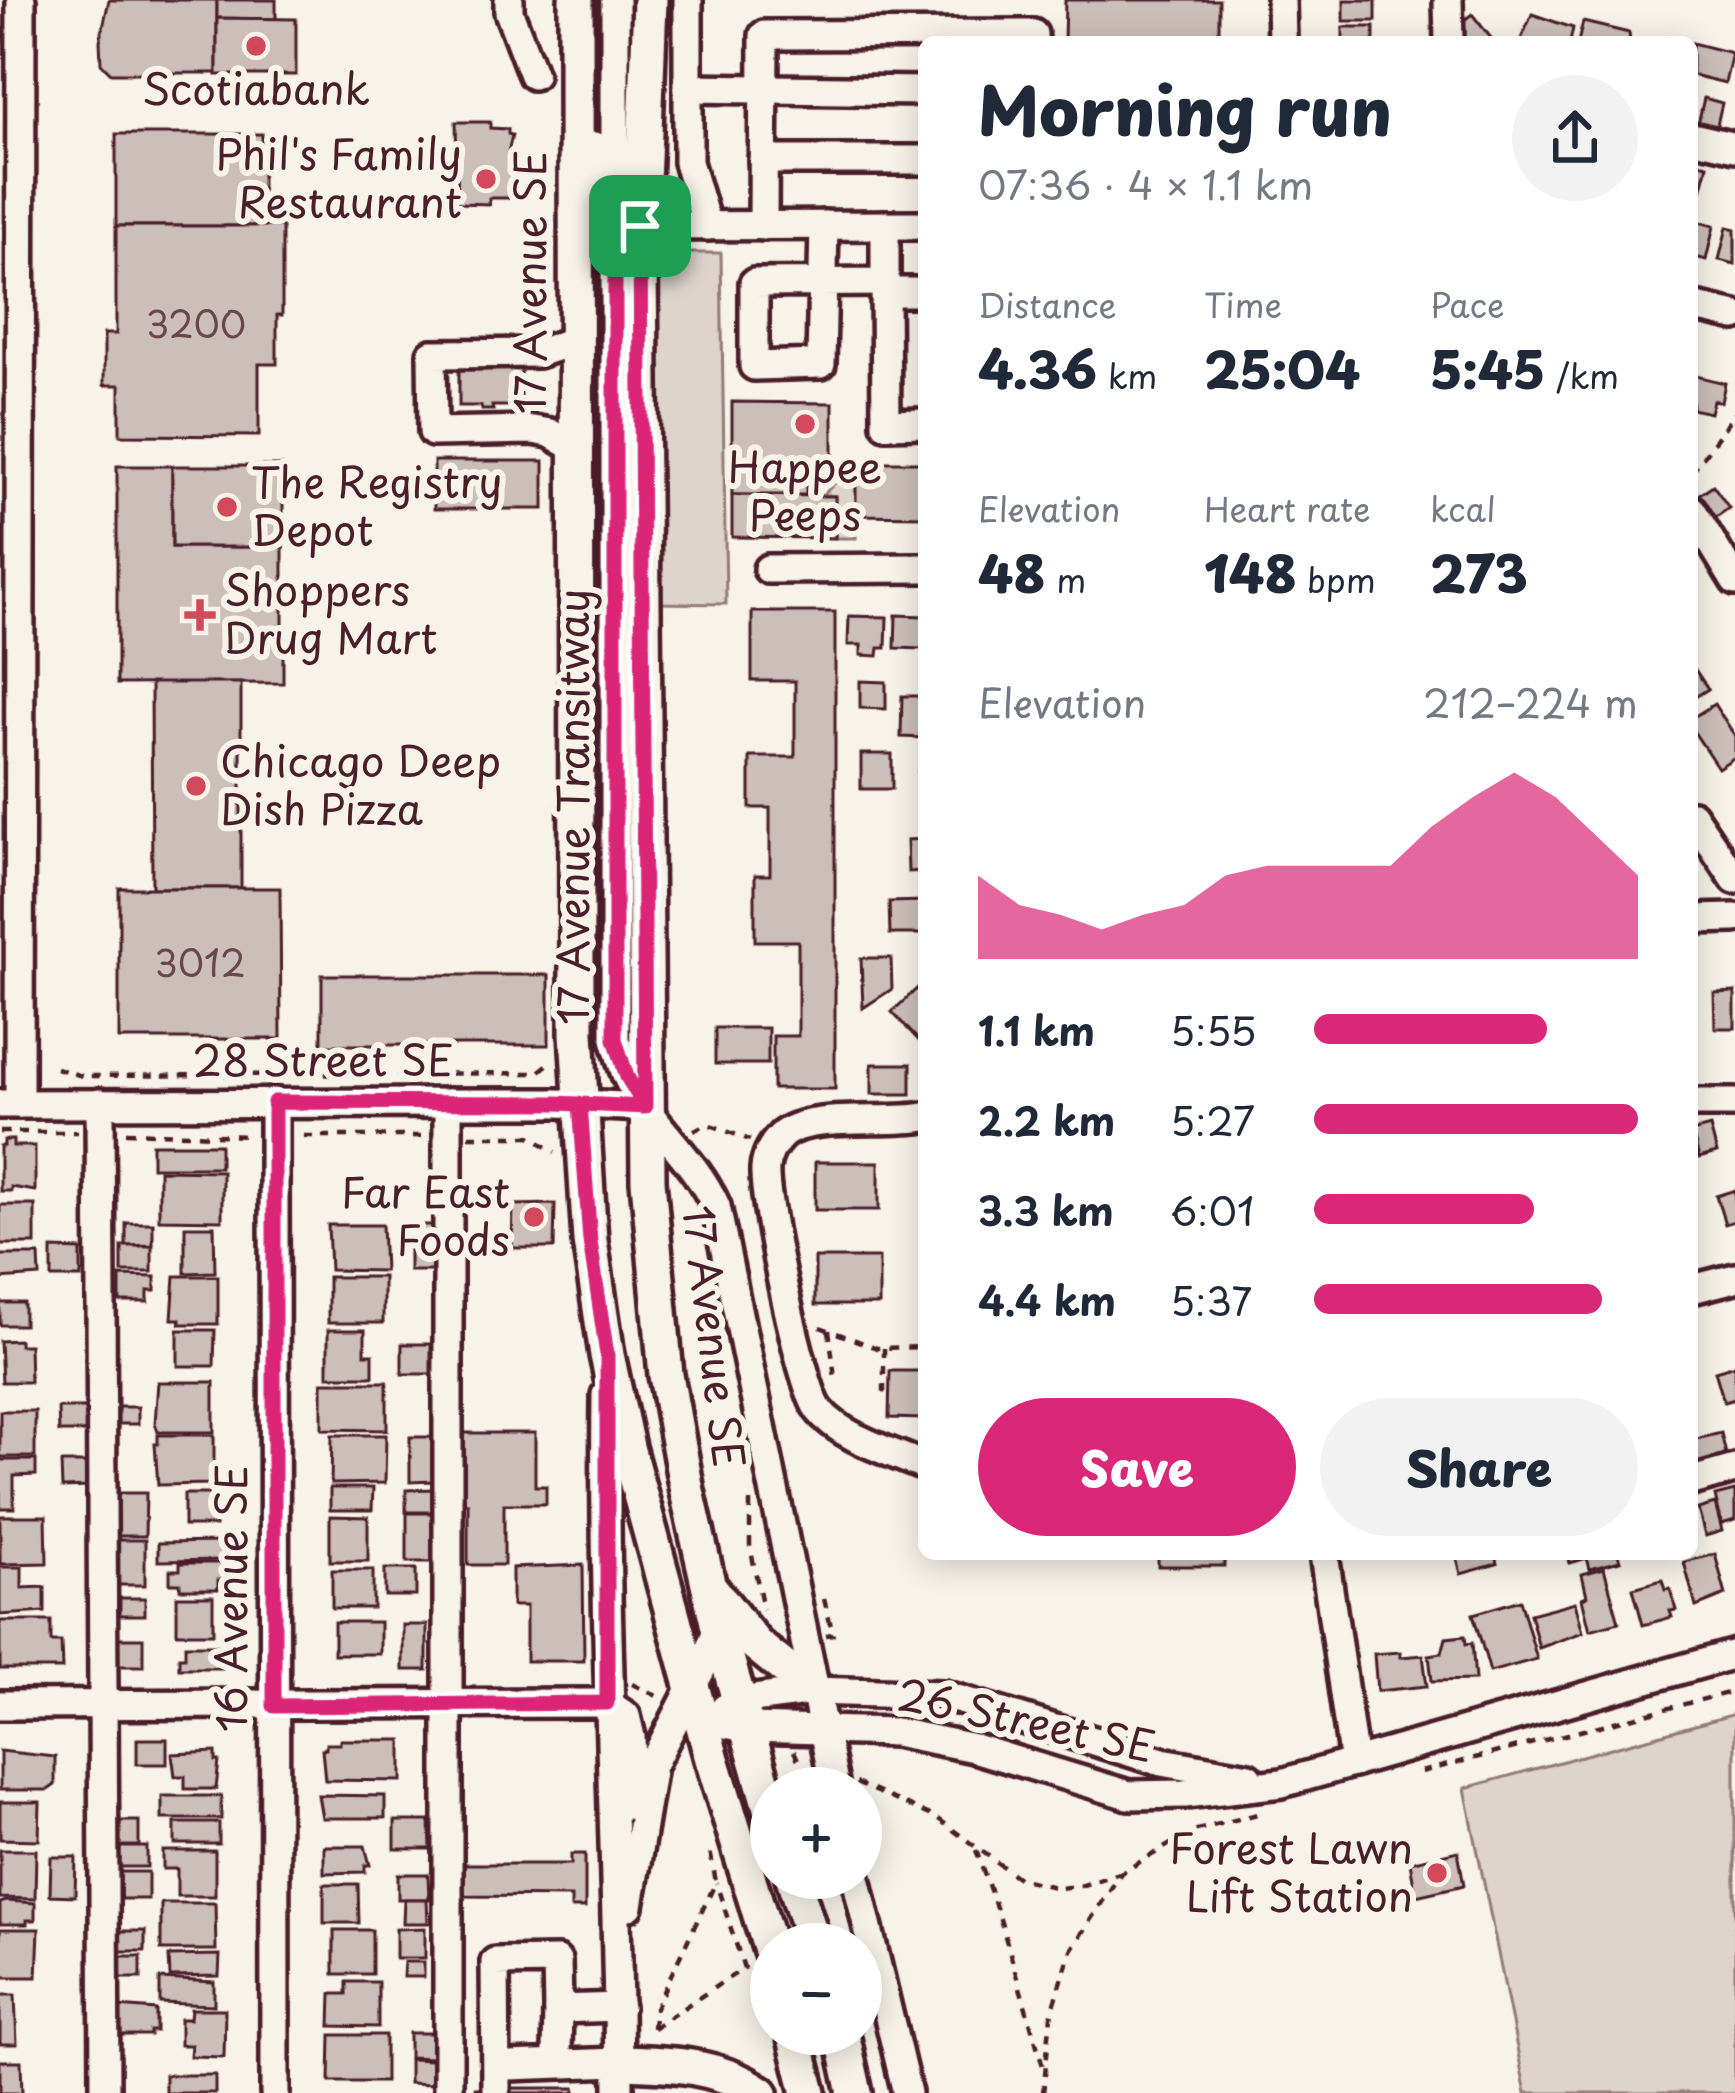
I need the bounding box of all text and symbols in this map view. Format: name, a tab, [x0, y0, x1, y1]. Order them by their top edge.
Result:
marker: Scotiabank	[243, 33, 269, 59]
place label: Scotiabank	[142, 56, 370, 119]
text: Morning run	[978, 59, 1392, 158]
button: share	[1512, 75, 1638, 201]
place label: Phil's Family Restaurant	[216, 121, 462, 232]
street label: 17 Avenue SE	[497, 150, 560, 414]
text: 07:36 · 4 × 1.1 km	[978, 154, 1313, 213]
marker: Phil's Family Restaurant	[473, 166, 499, 192]
pin	[589, 175, 691, 277]
icon: arrive	[607, 193, 673, 259]
text: Distance	[978, 279, 1116, 329]
text: Time	[1204, 279, 1282, 329]
text: Pace	[1430, 279, 1504, 329]
house number: 3200	[146, 296, 246, 350]
text: 4.36	[978, 329, 1097, 406]
text: 25:04	[1204, 329, 1360, 406]
text: 5:45	[1430, 329, 1545, 406]
text: km	[1097, 350, 1157, 400]
text: /km	[1545, 350, 1619, 400]
marker: Happee Peeps	[792, 411, 818, 437]
place label: Happee Peeps	[728, 434, 882, 545]
place label: The Registry Depot	[251, 449, 503, 560]
text: Elevation	[978, 483, 1120, 533]
text: Heart rate	[1204, 483, 1371, 533]
text: kcal	[1430, 483, 1496, 533]
marker: The Registry Depot	[214, 494, 240, 520]
text: 48	[978, 533, 1045, 610]
text: 148	[1204, 533, 1297, 610]
text: 273	[1430, 533, 1528, 610]
text: m	[1045, 554, 1086, 604]
text: bpm	[1297, 554, 1376, 604]
place label: Shoppers Drug Mart	[224, 557, 437, 668]
street label: 17 Avenue Transitway	[540, 589, 603, 1025]
marker: Shoppers Drug Mart	[187, 602, 213, 628]
text: Elevation	[978, 672, 1146, 731]
text: 212–224 m	[1423, 672, 1638, 731]
place label: Chicago Deep Dish Pizza	[220, 728, 501, 839]
marker: Chicago Deep Dish Pizza	[183, 773, 209, 799]
house number: 3012	[154, 935, 246, 989]
text: 1.1 km	[978, 1000, 1095, 1059]
text: 5:55	[1170, 1000, 1256, 1059]
street label: 28 Street SE	[192, 1027, 454, 1090]
text: 2.2 km	[978, 1090, 1115, 1149]
text: 5:27	[1170, 1090, 1255, 1149]
place label: Far East Foods	[341, 1159, 510, 1270]
text: 3.3 km	[978, 1180, 1114, 1239]
text: 6:01	[1170, 1180, 1254, 1239]
street label: 17 Avenue SE	[668, 1202, 763, 1472]
marker: Far East Foods	[521, 1204, 547, 1230]
text: 4.4 km	[978, 1270, 1116, 1329]
text: 5:37	[1170, 1270, 1252, 1329]
button: Save	[978, 1398, 1296, 1536]
button: Share	[1320, 1398, 1638, 1536]
street label: 16 Avenue SE	[198, 1464, 261, 1732]
street label: 26 Street SE	[892, 1661, 1161, 1777]
map controls	[750, 1767, 882, 2055]
button: +	[750, 1767, 882, 1899]
place label: Forest Lawn Lift Station	[1169, 1815, 1413, 1926]
marker: Forest Lawn Lift Station	[1424, 1860, 1450, 1886]
button: −	[750, 1923, 882, 2055]

